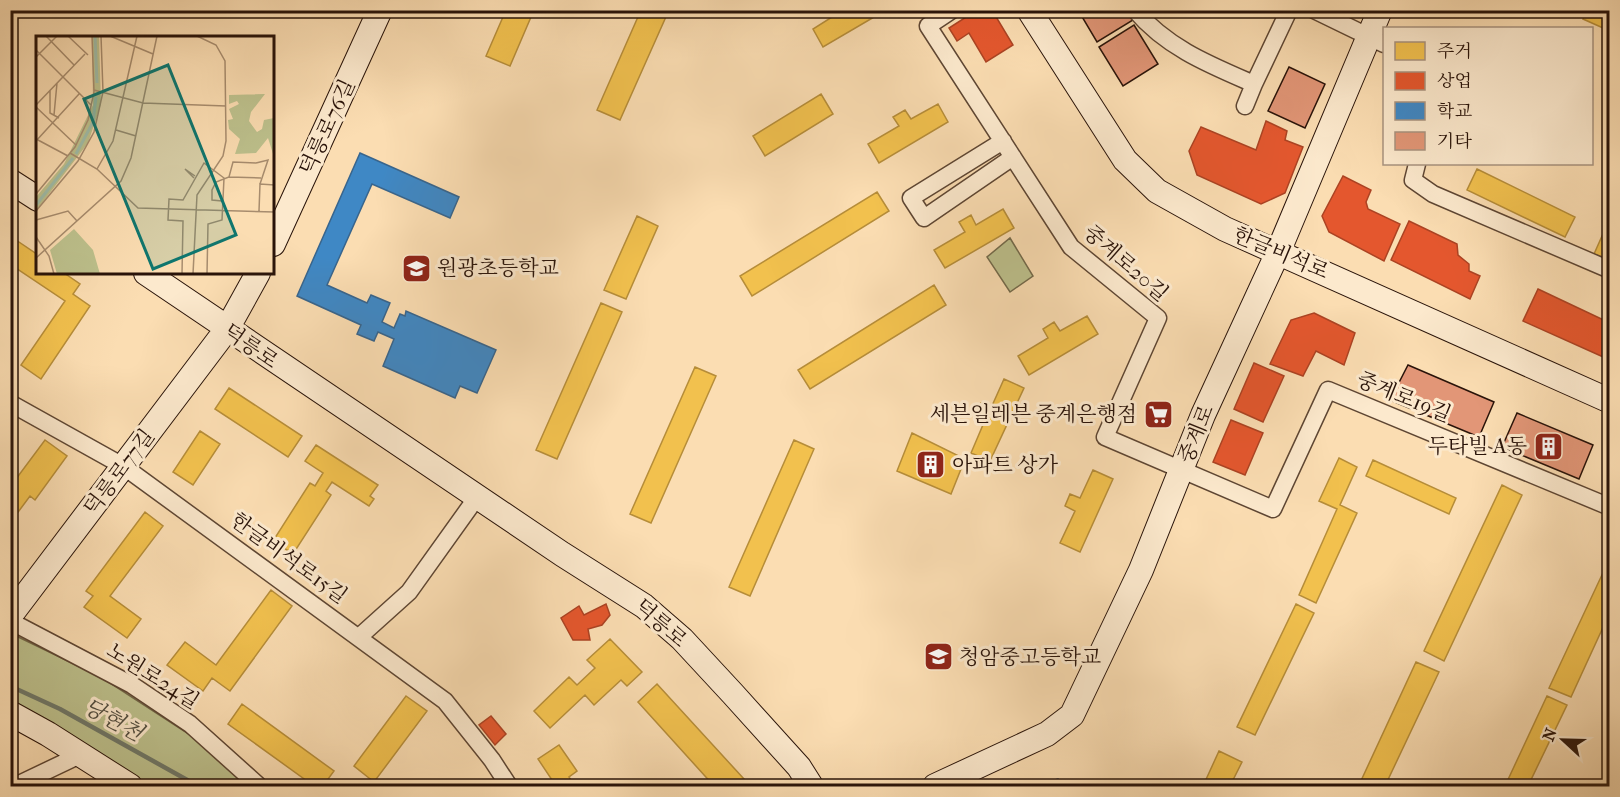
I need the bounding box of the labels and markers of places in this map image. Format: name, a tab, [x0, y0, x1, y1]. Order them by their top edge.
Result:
school or university icon: 원광초등학교	[400, 252, 432, 284]
place label: 원광초등학교	[437, 256, 559, 280]
supermarket icon: 세븐일레븐 중계은행점	[1142, 398, 1174, 430]
place label: 세븐일레븐 중계은행점	[930, 402, 1137, 426]
building icon: 두타빌 A동	[1532, 430, 1564, 462]
place label: 두타빌 A동	[1428, 434, 1527, 458]
building icon: 아파트 상가	[915, 449, 947, 481]
place label: 아파트 상가	[952, 453, 1059, 477]
school or university icon: 청암중고등학교	[922, 641, 954, 673]
place label: 청암중고등학교	[959, 645, 1101, 669]

